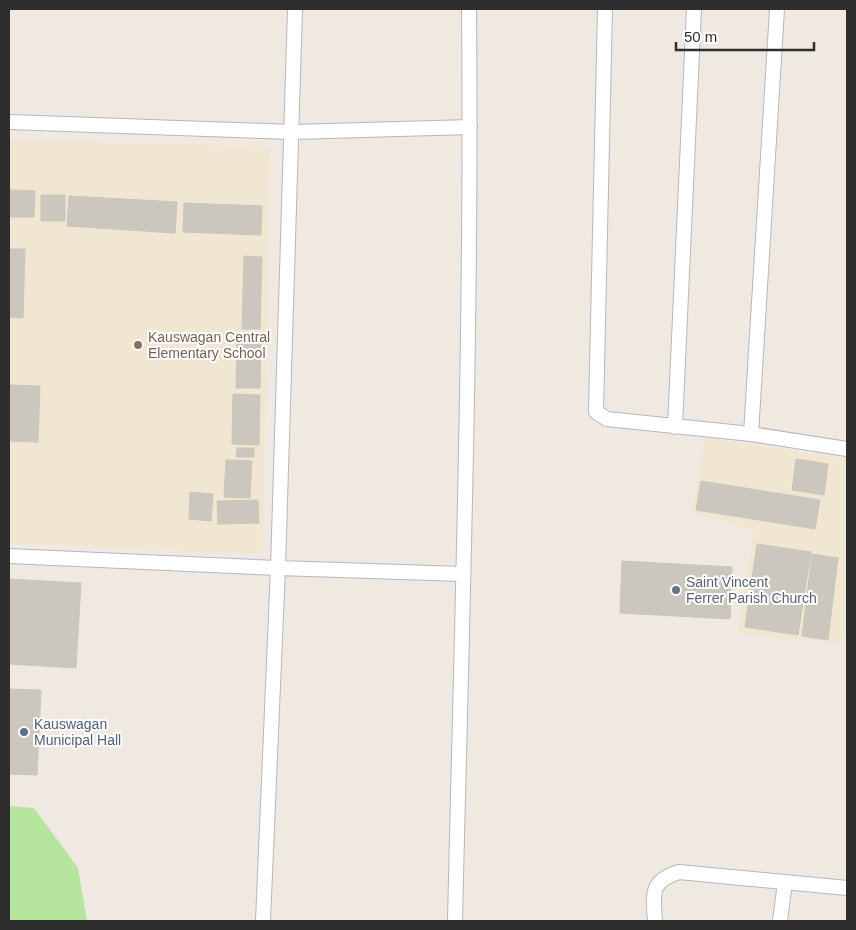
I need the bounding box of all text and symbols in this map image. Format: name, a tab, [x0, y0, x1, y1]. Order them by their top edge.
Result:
scale bar	[676, 20, 814, 52]
text: 50 m	[684, 28, 717, 45]
place label: Kauswagan Central Elementary School	[148, 329, 270, 361]
marker: Kauswagan Central Elementary School	[132, 339, 144, 351]
place label: Saint Vincent Ferrer Parish Church	[686, 574, 817, 606]
marker: Saint Vincent Ferrer Parish Church	[670, 584, 682, 596]
place label: Kauswagan Municipal Hall	[34, 716, 121, 748]
marker: Kauswagan Municipal Hall	[18, 726, 30, 738]

